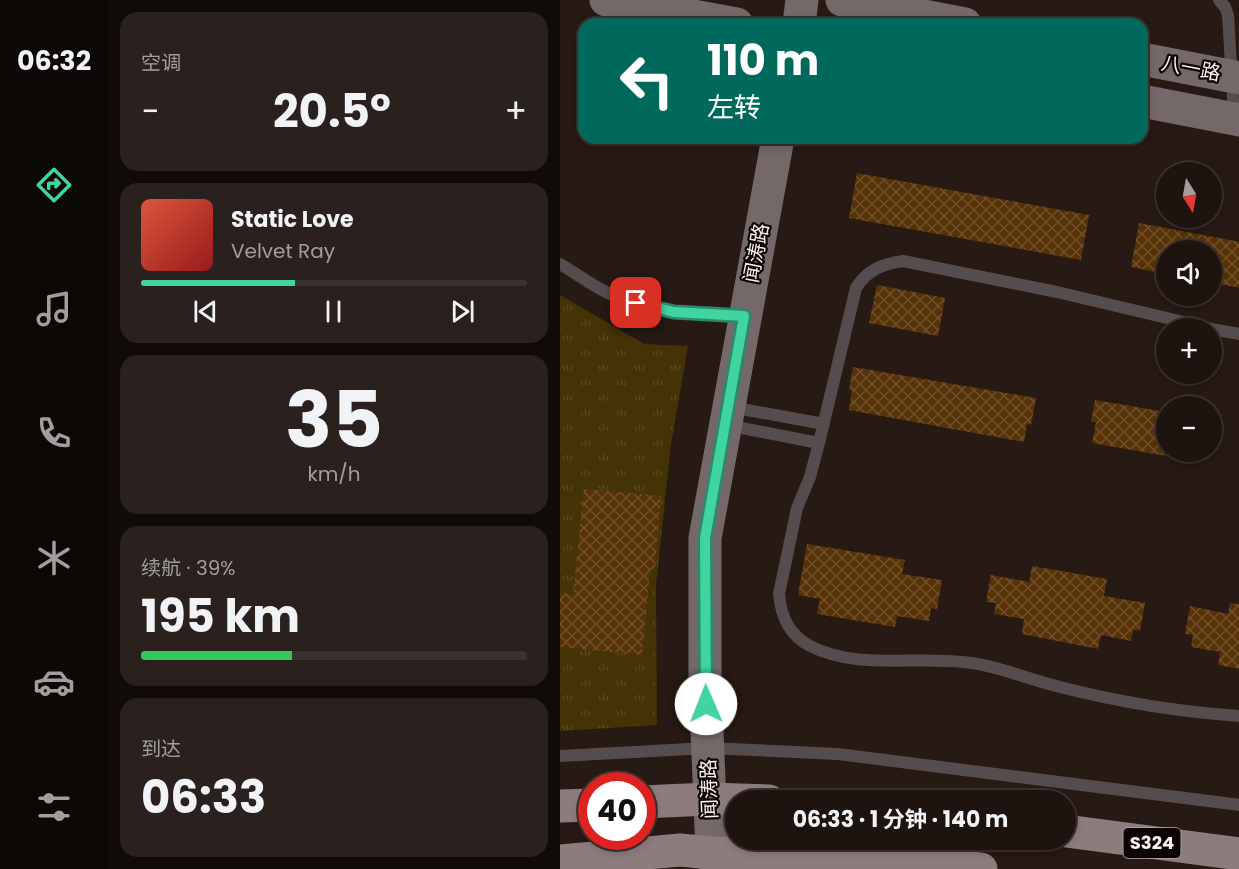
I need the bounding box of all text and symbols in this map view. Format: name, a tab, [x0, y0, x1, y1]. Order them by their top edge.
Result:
text: 110 m	[707, 31, 819, 90]
text: 06:32	[17, 42, 91, 79]
icon: left	[608, 42, 686, 120]
text: 空调	[141, 49, 181, 77]
street label: 八一路	[1159, 49, 1223, 87]
text: 20.5°	[273, 80, 391, 143]
text: −	[141, 88, 159, 135]
text: +	[504, 88, 527, 135]
text: 左转	[707, 89, 761, 126]
north arrow	[1156, 162, 1222, 228]
map controls	[1156, 162, 1222, 462]
icon: directions	[33, 164, 75, 206]
text: Static Love	[231, 204, 354, 235]
street label: 闻涛路	[737, 221, 775, 285]
text: Velvet Ray	[231, 237, 335, 265]
button: sound	[1156, 240, 1222, 306]
pin	[610, 277, 661, 328]
icon: arrive	[619, 286, 652, 319]
icon: music	[33, 288, 75, 330]
icon: previous	[189, 295, 222, 328]
icon: pause	[317, 295, 350, 328]
icon: next	[446, 295, 479, 328]
button: +	[1156, 318, 1222, 384]
text: 35	[285, 365, 383, 474]
button: −	[1156, 396, 1222, 462]
icon: phone	[33, 412, 75, 454]
text: km/h	[307, 460, 361, 488]
icon: climate	[33, 537, 75, 579]
text: 续航 · 39%	[141, 554, 235, 582]
text: 195 km	[141, 585, 300, 648]
icon: car	[33, 661, 75, 703]
position arrow	[674, 672, 738, 736]
text: 到达	[141, 735, 181, 763]
street label: 闻涛路	[694, 759, 724, 819]
text: 06:33	[141, 766, 266, 829]
speed limit sign: 40	[578, 772, 656, 850]
icon: filters	[33, 786, 75, 828]
text: 06:33 · 1 分钟 · 140 m	[793, 804, 1008, 835]
road number: S324	[1124, 828, 1180, 858]

